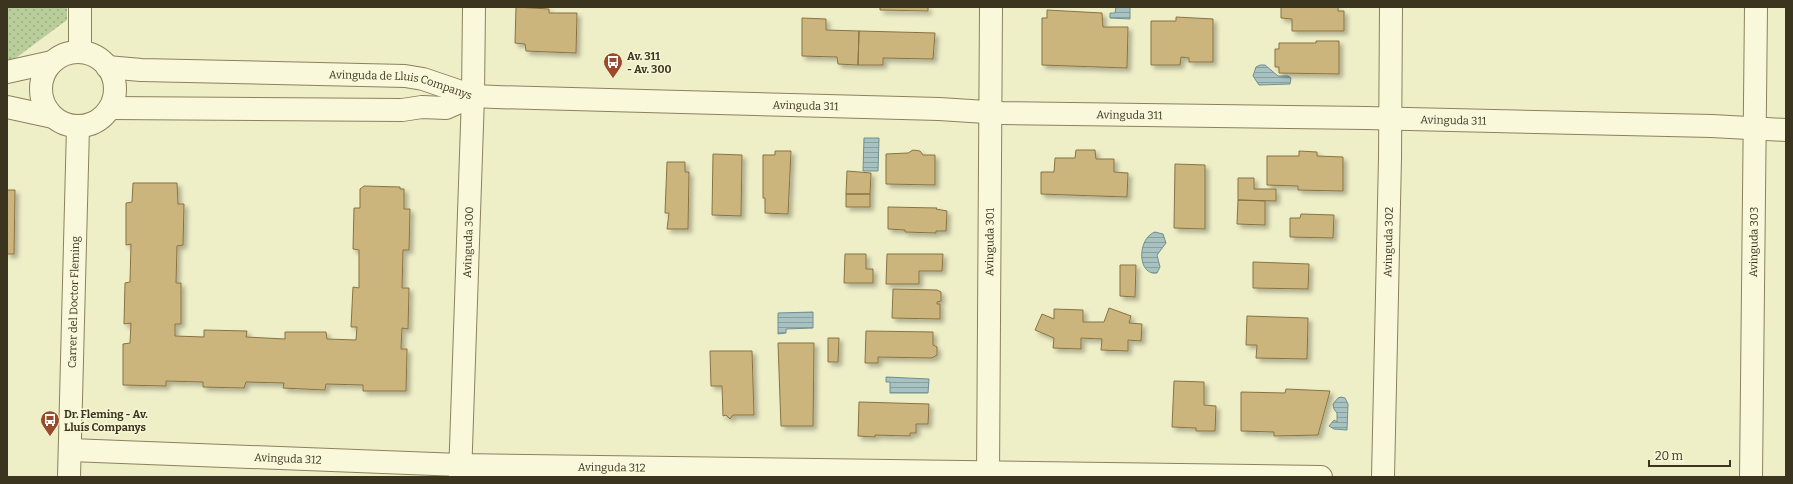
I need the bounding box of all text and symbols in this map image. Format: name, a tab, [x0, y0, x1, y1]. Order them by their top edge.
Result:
place label: Av. 311 - Av. 300	[627, 50, 671, 76]
bus stop icon: Av. 311 - Av. 300	[602, 51, 624, 79]
street label: Avinguda de Lluis Companys	[329, 68, 474, 102]
street label: Avinguda 311	[772, 98, 839, 113]
street label: Avinguda 311	[1096, 108, 1163, 122]
street label: Avinguda 311	[1420, 113, 1487, 127]
street label: Avinguda 300	[460, 206, 476, 278]
street label: Avinguda 301	[983, 207, 996, 276]
street label: Avinguda 302	[1381, 207, 1395, 277]
street label: Avinguda 303	[1747, 207, 1760, 277]
street label: Carrer del Doctor Fleming	[65, 236, 82, 368]
place label: Dr. Fleming - Av. Lluís Companys	[64, 408, 148, 434]
bus stop icon: Dr. Fleming - Av. Lluís Companys	[39, 409, 61, 437]
scale bar	[1649, 442, 1730, 468]
text: 20 m	[1655, 449, 1684, 463]
street label: Avinguda 312	[254, 451, 322, 466]
street label: Avinguda 312	[578, 460, 646, 474]

